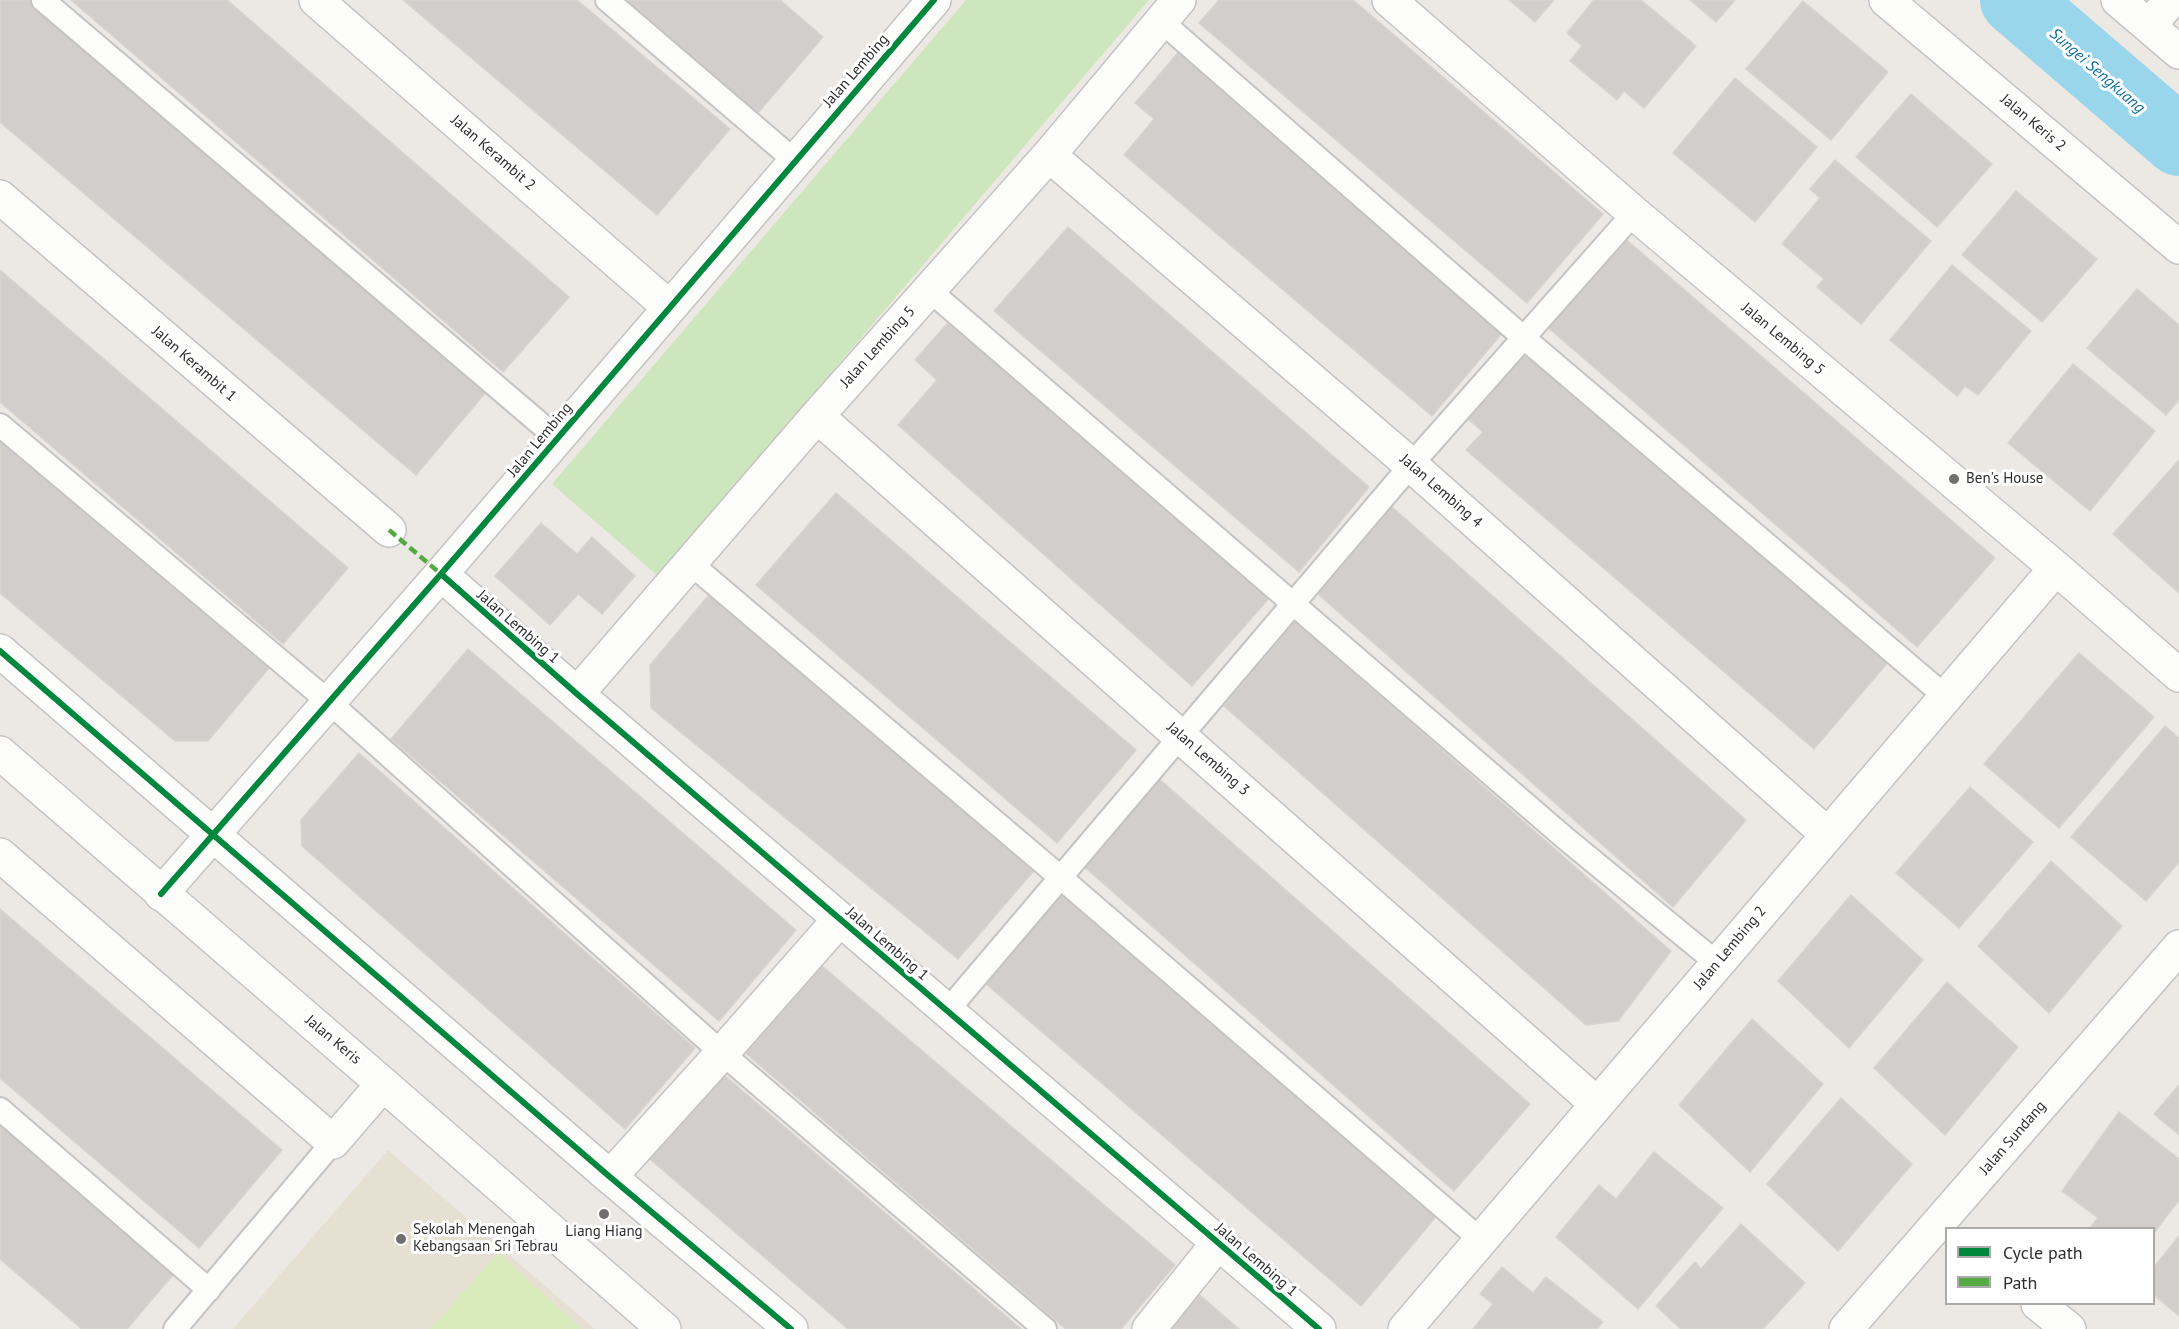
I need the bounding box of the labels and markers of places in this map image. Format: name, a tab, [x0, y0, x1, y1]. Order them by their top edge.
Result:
place label: Ben's House	[1966, 470, 2043, 488]
marker: Ben's House	[1947, 472, 1961, 486]
marker: Liang Hiang	[597, 1207, 611, 1221]
place label: Sekolah Menengah Kebangsaan Sri Tebrau	[413, 1221, 558, 1256]
place label: Liang Hiang	[565, 1223, 643, 1241]
marker: Sekolah Menengah Kebangsaan Sri Tebrau	[394, 1232, 408, 1246]

